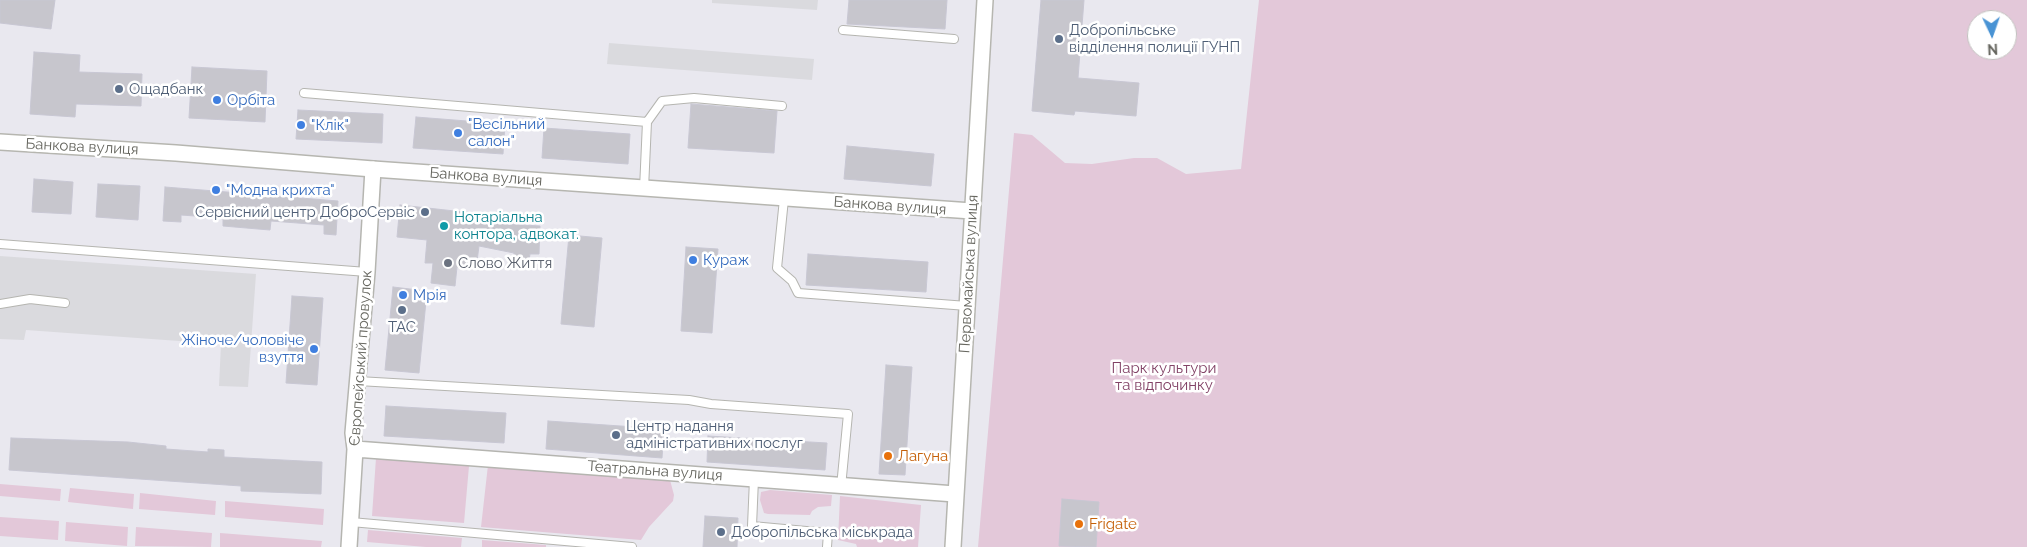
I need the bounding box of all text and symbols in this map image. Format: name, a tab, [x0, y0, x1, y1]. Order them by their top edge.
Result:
north arrow	[1967, 10, 2017, 60]
place label: Добропільське відділення полиції ГУНП	[1069, 21, 1240, 56]
marker: Добропільське відділення полиції ГУНП	[1053, 33, 1065, 45]
text: N	[1987, 41, 1998, 57]
place label: Ощадбанк	[129, 80, 203, 98]
marker: Ощадбанк	[113, 83, 125, 95]
place label: Орбіта	[227, 91, 275, 109]
marker: Орбіта	[211, 94, 223, 106]
place label: "Весільний салон"	[468, 115, 545, 150]
place label: "Клік"	[311, 116, 349, 134]
marker: "Клік"	[295, 119, 307, 131]
marker: "Весільний салон"	[452, 127, 464, 139]
street label: Банкова вулиця	[25, 135, 139, 159]
street label: Банкова вулиця	[429, 164, 543, 190]
place label: "Модна крихта"	[226, 181, 335, 199]
marker: "Модна крихта"	[210, 184, 222, 196]
street label: Банкова вулиця	[833, 193, 947, 219]
street label: Первомайська вулиця	[956, 194, 982, 354]
place label: Сервісний центр ДоброСервіс	[195, 203, 415, 221]
marker: Сервісний центр ДоброСервіс	[419, 206, 431, 218]
place label: Нотаріальна контора, адвокат.	[454, 208, 579, 243]
marker: Нотаріальна контора, адвокат.	[438, 220, 450, 232]
place label: Кураж	[703, 251, 749, 269]
place label: Слово Життя	[458, 254, 552, 272]
marker: Кураж	[687, 254, 699, 266]
marker: Слово Життя	[442, 257, 454, 269]
street label: Європейський провулок	[346, 269, 376, 447]
place label: Мрія	[413, 286, 446, 304]
marker: Мрія	[397, 289, 409, 301]
marker: ТАС	[396, 304, 408, 316]
place label: ТАС	[388, 318, 416, 336]
place label: Жіноче/чоловіче взуття	[181, 331, 304, 366]
marker: Жіноче/чоловіче взуття	[308, 343, 320, 355]
park label: Парк культури та відпочинку	[1112, 359, 1216, 394]
place label: Центр надання адміністративних послуг	[626, 417, 803, 452]
marker: Центр надання адміністративних послуг	[610, 429, 622, 441]
place label: Лагуна	[898, 447, 948, 465]
marker: Лагуна	[882, 450, 894, 462]
street label: Театральна вулиця	[587, 457, 723, 485]
place label: Frigate	[1089, 515, 1137, 533]
marker: Frigate	[1073, 518, 1085, 530]
place label: Добропільська міськрада	[731, 523, 913, 541]
marker: Добропільська міськрада	[715, 526, 727, 538]

